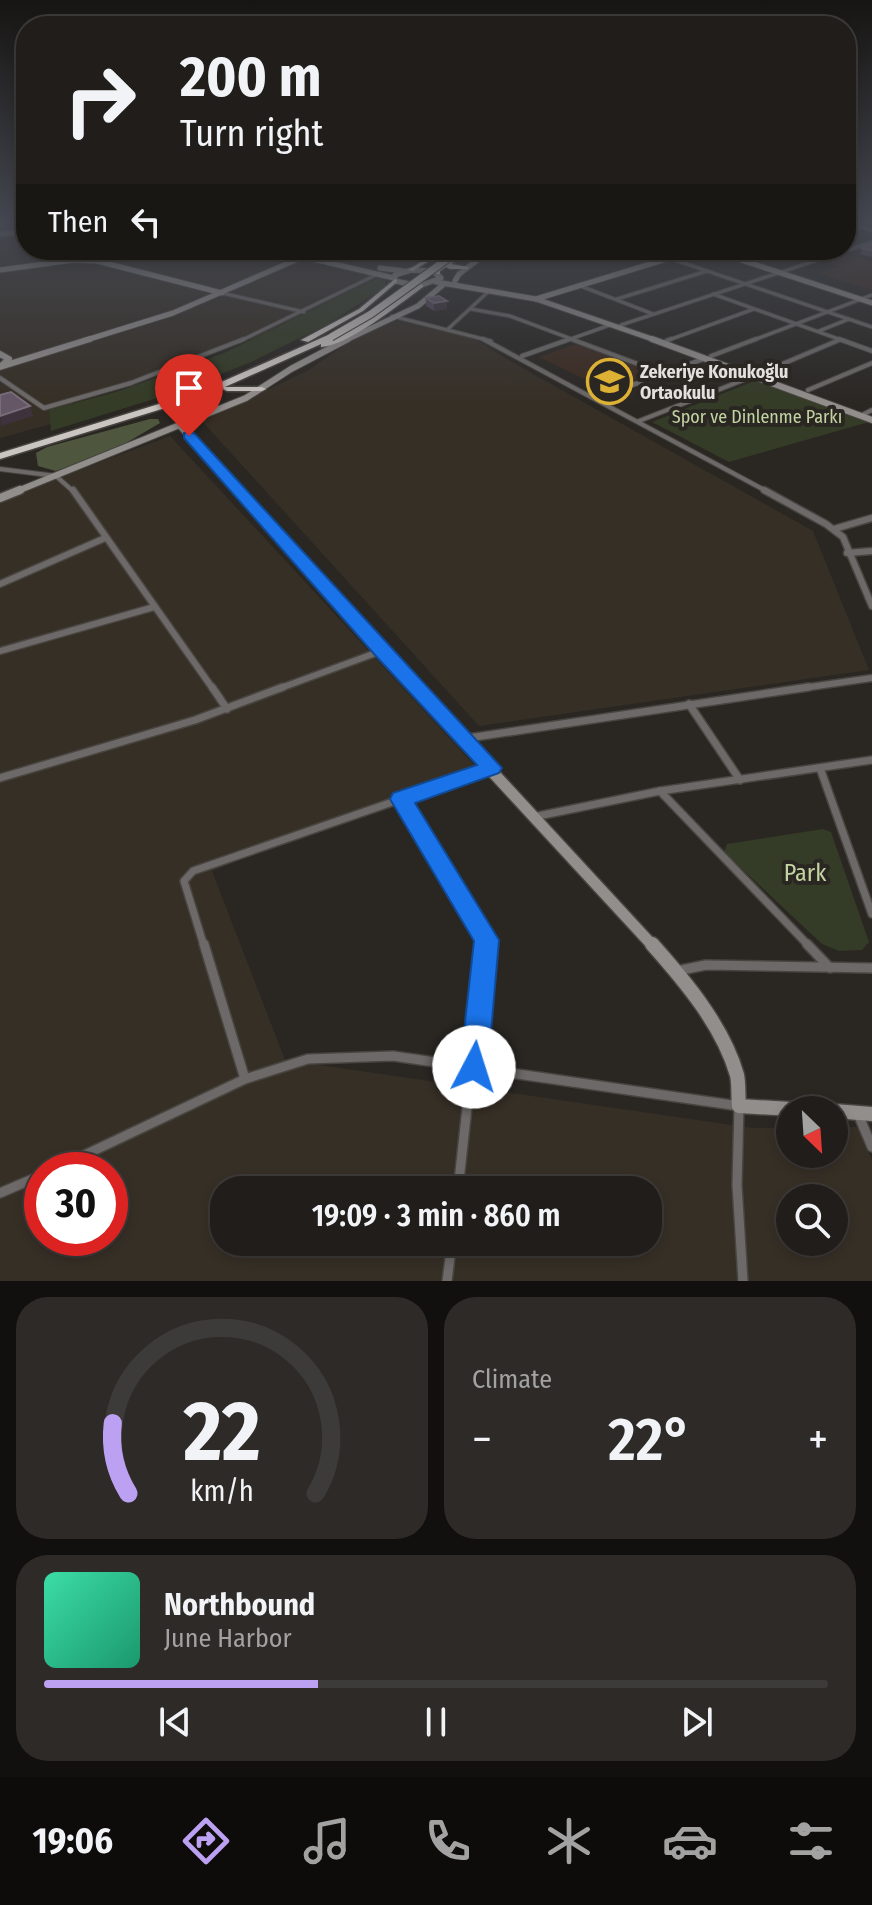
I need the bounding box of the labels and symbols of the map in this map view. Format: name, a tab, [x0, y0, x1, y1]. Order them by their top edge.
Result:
pin	[155, 354, 223, 436]
school or university icon: Zekeriye Konukoğlu Ortaokulu	[585, 358, 633, 406]
place label: Zekeriye Konukoğlu Ortaokulu	[640, 361, 788, 404]
park label: Spor ve Dinlenme Parkı	[672, 406, 842, 428]
park label: Park	[784, 859, 827, 887]
position arrow	[432, 1025, 516, 1109]
north arrow	[776, 1096, 848, 1168]
speed limit sign: 30	[24, 1152, 128, 1256]

